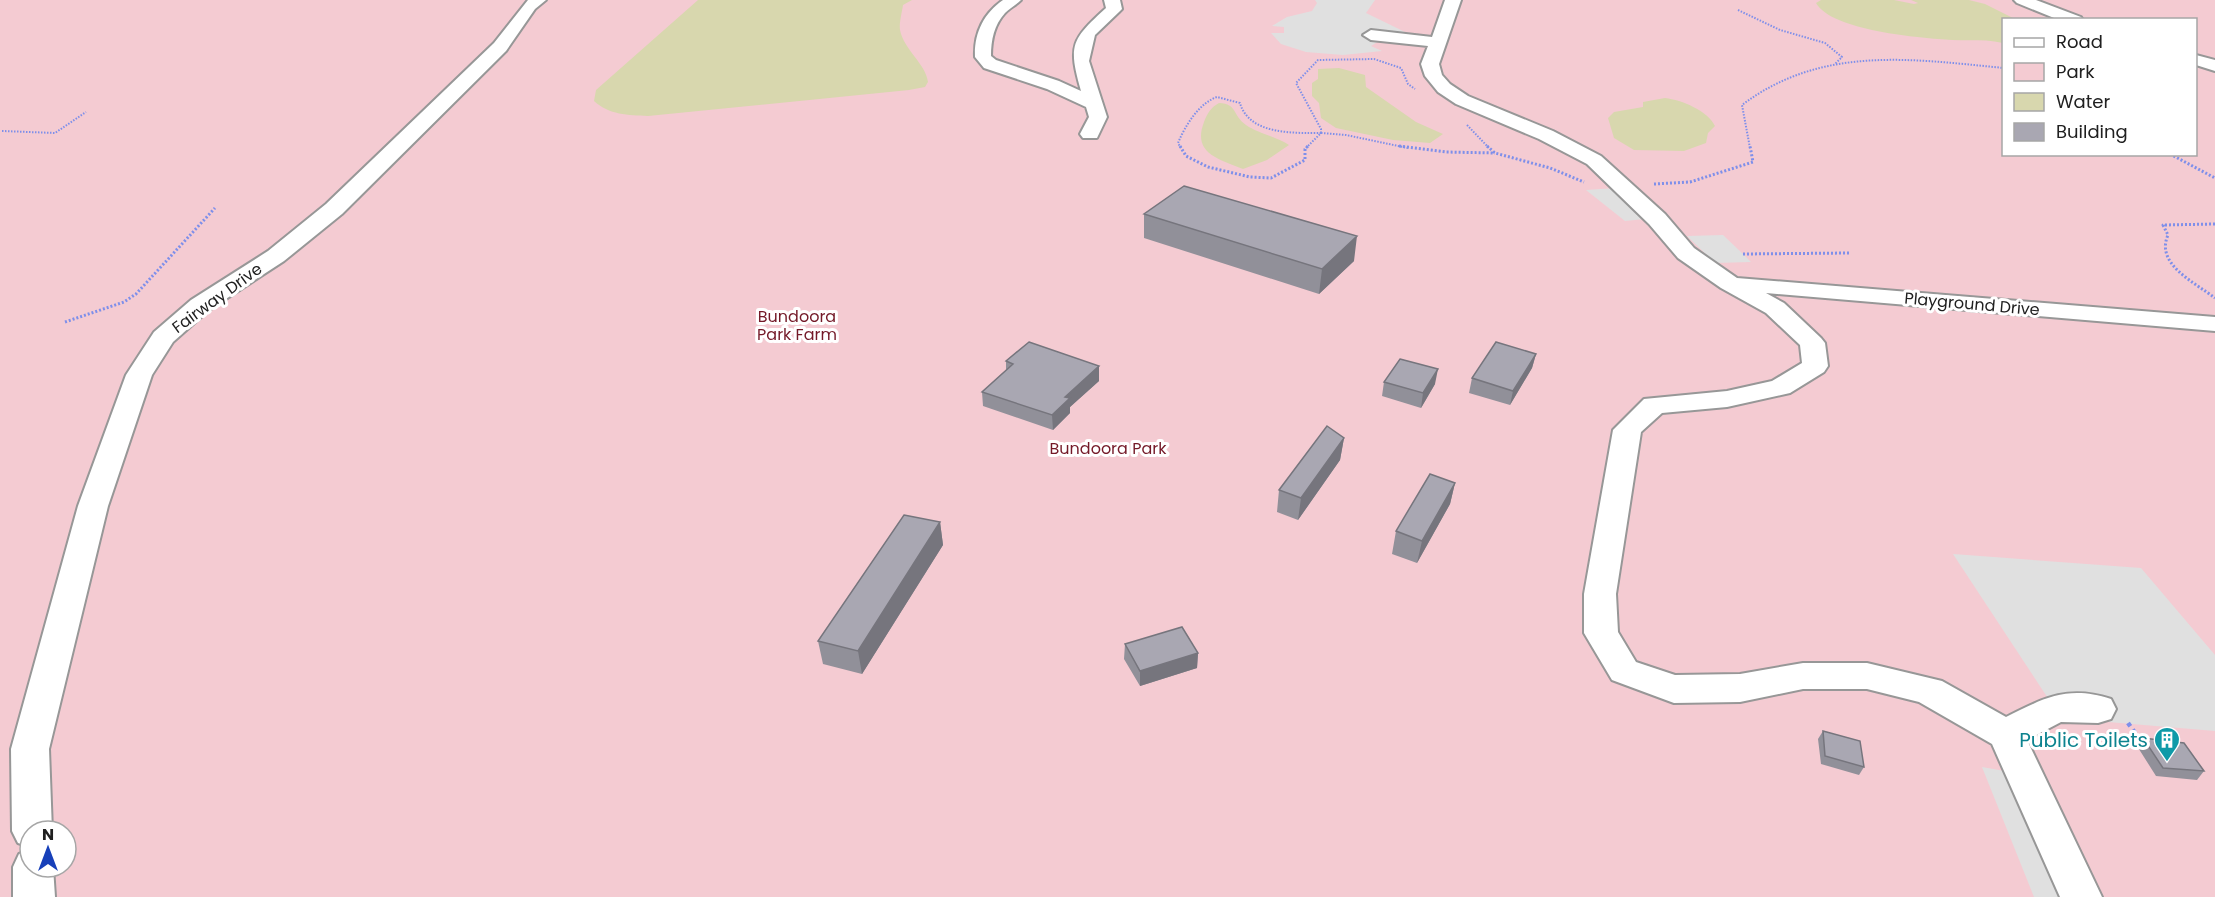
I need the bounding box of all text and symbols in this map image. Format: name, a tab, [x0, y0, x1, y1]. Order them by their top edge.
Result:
legend	[2002, 18, 2197, 156]
text: Road	[2056, 29, 2103, 54]
text: Park	[2056, 59, 2095, 84]
text: Water	[2056, 89, 2110, 114]
text: Building	[2056, 119, 2128, 144]
street label: Fairway Drive	[167, 257, 267, 338]
street label: Playground Drive	[1903, 287, 2041, 321]
park label: Bundoora Park Farm	[757, 305, 837, 346]
park label: Bundoora Park	[1050, 437, 1167, 460]
building icon: Public Toilets	[2152, 725, 2182, 763]
place label: Public Toilets	[2019, 726, 2148, 754]
north arrow	[18, 819, 78, 879]
text: N	[42, 823, 54, 846]

